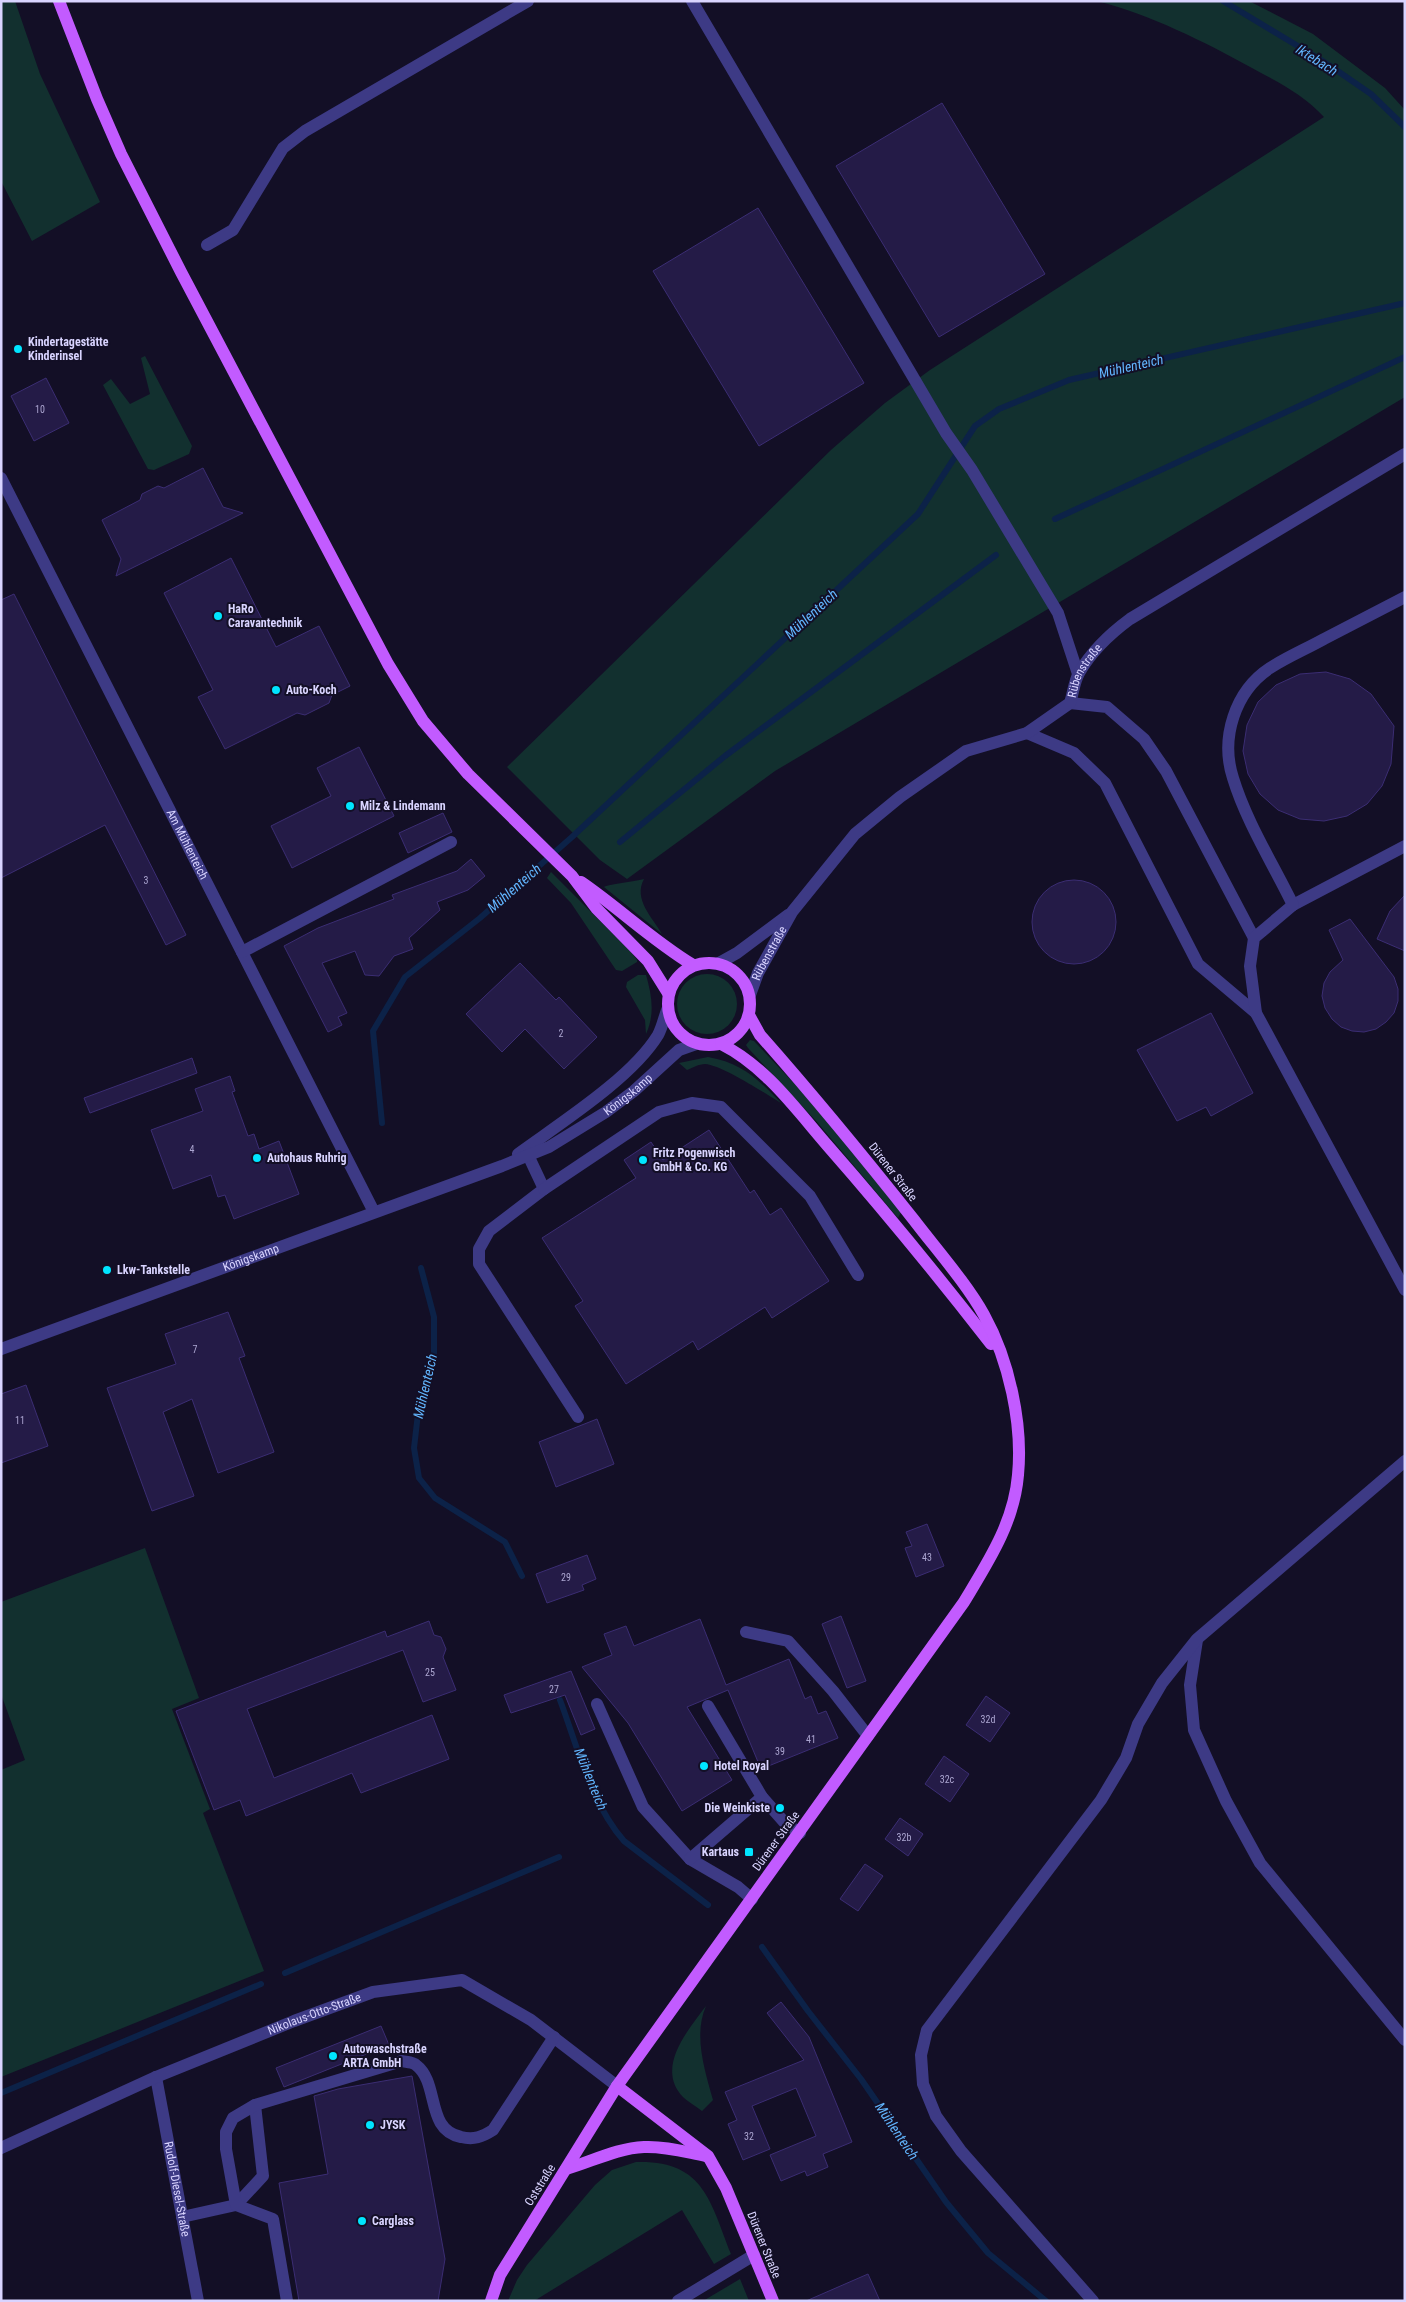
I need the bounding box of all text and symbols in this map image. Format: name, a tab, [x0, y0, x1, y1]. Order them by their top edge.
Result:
water label: Iktebach	[1293, 41, 1341, 79]
place label: Kindertagestätte Kinderinsel	[28, 335, 109, 363]
marker: Kindertagestätte Kinderinsel	[12, 343, 24, 355]
water label: Mühlenteich	[1097, 351, 1165, 381]
house number: 10	[35, 404, 45, 415]
water label: Mühlenteich	[781, 586, 841, 642]
place label: HaRo Caravantechnik	[228, 602, 302, 630]
marker: HaRo Caravantechnik	[212, 610, 224, 622]
street label: Rübenstraße	[1065, 641, 1105, 699]
place label: Auto-Koch	[286, 683, 337, 697]
marker: Auto-Koch	[270, 684, 282, 696]
place label: Milz & Lindemann	[360, 799, 446, 813]
marker: Milz & Lindemann	[344, 800, 356, 812]
street label: Am Mühlenteich	[164, 807, 211, 882]
water label: Mühlenteich	[484, 860, 544, 916]
house number: 3	[144, 875, 149, 886]
street label: Rübenstraße	[749, 923, 790, 982]
house number: 2	[559, 1028, 564, 1039]
street label: Königskamp	[601, 1071, 655, 1118]
street label: Dürener Straße	[866, 1140, 920, 1204]
house number: 4	[190, 1144, 195, 1155]
place label: Fritz Pogenwisch GmbH & Co. KG	[653, 1146, 735, 1174]
place label: Autohaus Ruhrig	[267, 1151, 347, 1165]
marker: Autohaus Ruhrig	[251, 1152, 263, 1164]
marker: Fritz Pogenwisch GmbH & Co. KG	[637, 1154, 649, 1166]
street label: Königskamp	[221, 1241, 281, 1274]
place label: Lkw-Tankstelle	[117, 1263, 190, 1277]
marker: Lkw-Tankstelle	[101, 1264, 113, 1276]
house number: 7	[193, 1344, 198, 1355]
water label: Mühlenteich	[410, 1352, 440, 1420]
house number: 11	[15, 1415, 25, 1426]
house number: 43	[922, 1552, 932, 1563]
house number: 29	[561, 1572, 571, 1583]
house number: 25	[425, 1667, 435, 1678]
house number: 27	[549, 1684, 559, 1695]
house number: 32d	[981, 1714, 995, 1725]
house number: 41	[806, 1734, 816, 1745]
water label: Mühlenteich	[571, 1746, 611, 1812]
house number: 39	[775, 1746, 785, 1757]
place label: Hotel Royal	[714, 1759, 769, 1773]
marker: Hotel Royal	[698, 1760, 710, 1772]
house number: 32c	[940, 1774, 955, 1785]
place label: Die Weinkiste	[705, 1801, 770, 1815]
marker: Die Weinkiste	[774, 1802, 786, 1814]
street label: Dürener Straße	[750, 1808, 803, 1874]
house number: 32b	[897, 1832, 911, 1843]
place label: Kartaus	[702, 1845, 740, 1859]
marker: Kartaus	[743, 1846, 755, 1858]
street label: Nikolaus-Otto-Straße	[266, 1990, 363, 2038]
place label: Autowaschstraße ARTA GmbH	[343, 2042, 427, 2070]
marker: Autowaschstraße ARTA GmbH	[327, 2050, 339, 2062]
water label: Mühlenteich	[872, 2099, 922, 2163]
place label: JYSK	[380, 2118, 406, 2132]
marker: JYSK	[364, 2119, 376, 2131]
house number: 32	[744, 2131, 754, 2142]
street label: Rudolf-Diesel-Straße	[161, 2140, 193, 2238]
street label: Oststraße	[522, 2161, 558, 2208]
street label: Dürener Straße	[744, 2210, 784, 2281]
place label: Carglass	[372, 2214, 415, 2228]
marker: Carglass	[356, 2215, 368, 2227]

